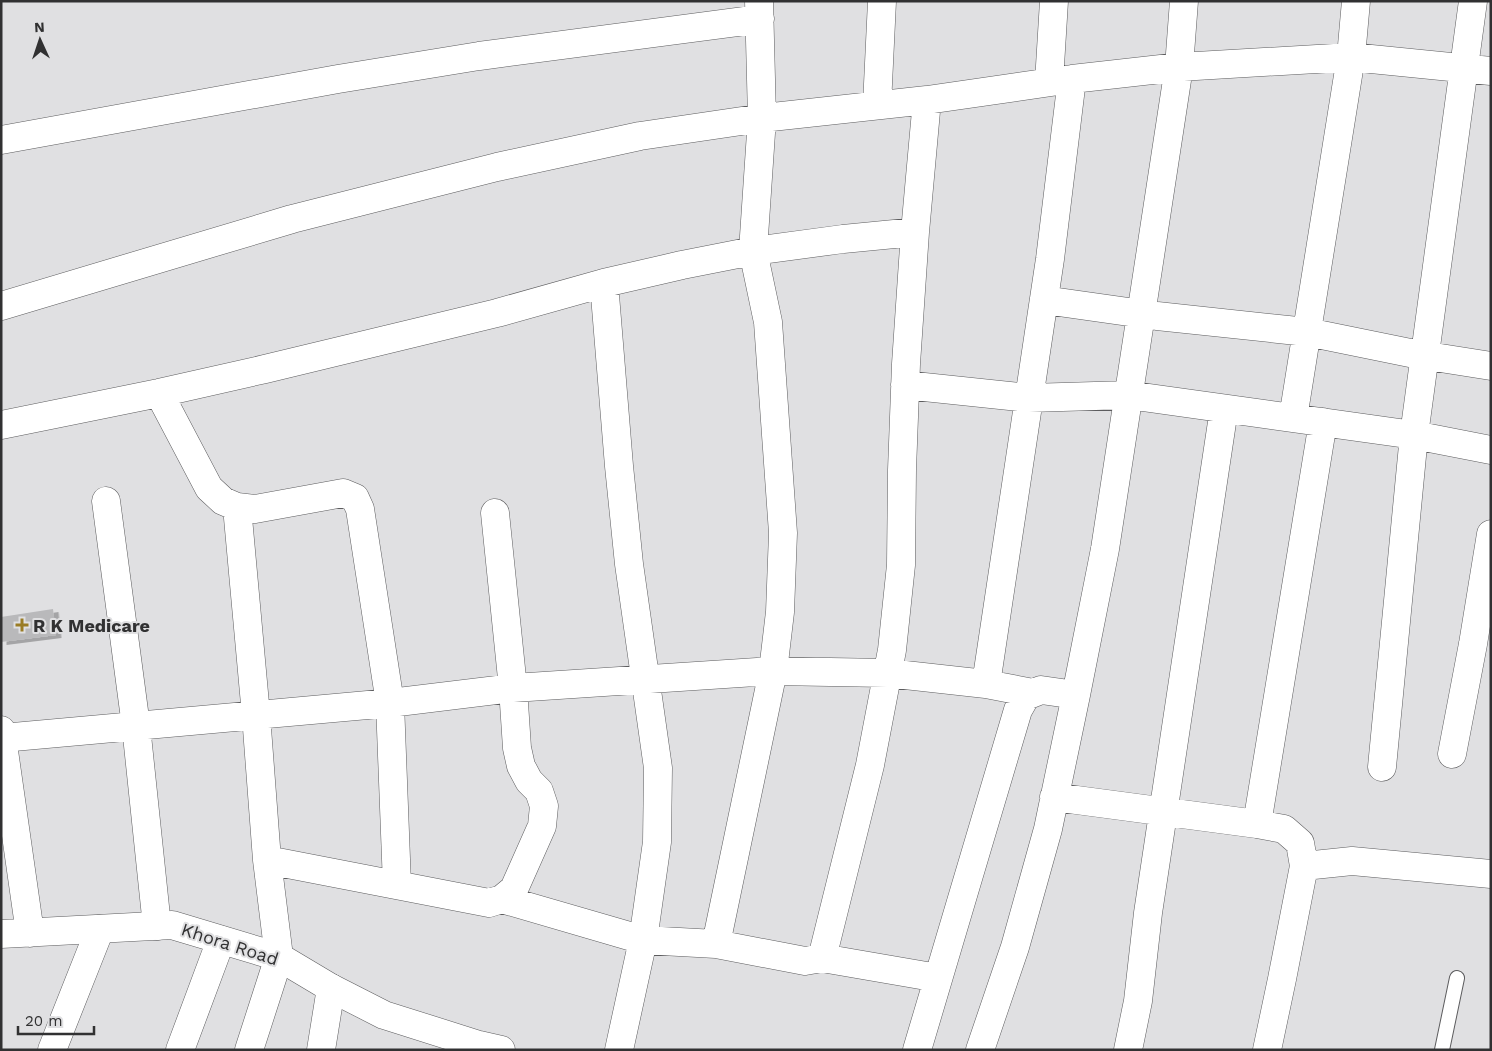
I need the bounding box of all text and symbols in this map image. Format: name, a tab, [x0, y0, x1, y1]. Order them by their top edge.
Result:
north arrow	[15, 15, 65, 65]
text: N	[34, 19, 45, 35]
place label: R K Medicare	[33, 615, 150, 636]
marker: R K Medicare	[15, 618, 29, 632]
street label: Khora Road	[179, 918, 281, 970]
scale bar	[18, 1004, 94, 1036]
text: 20 m	[25, 1012, 63, 1030]

